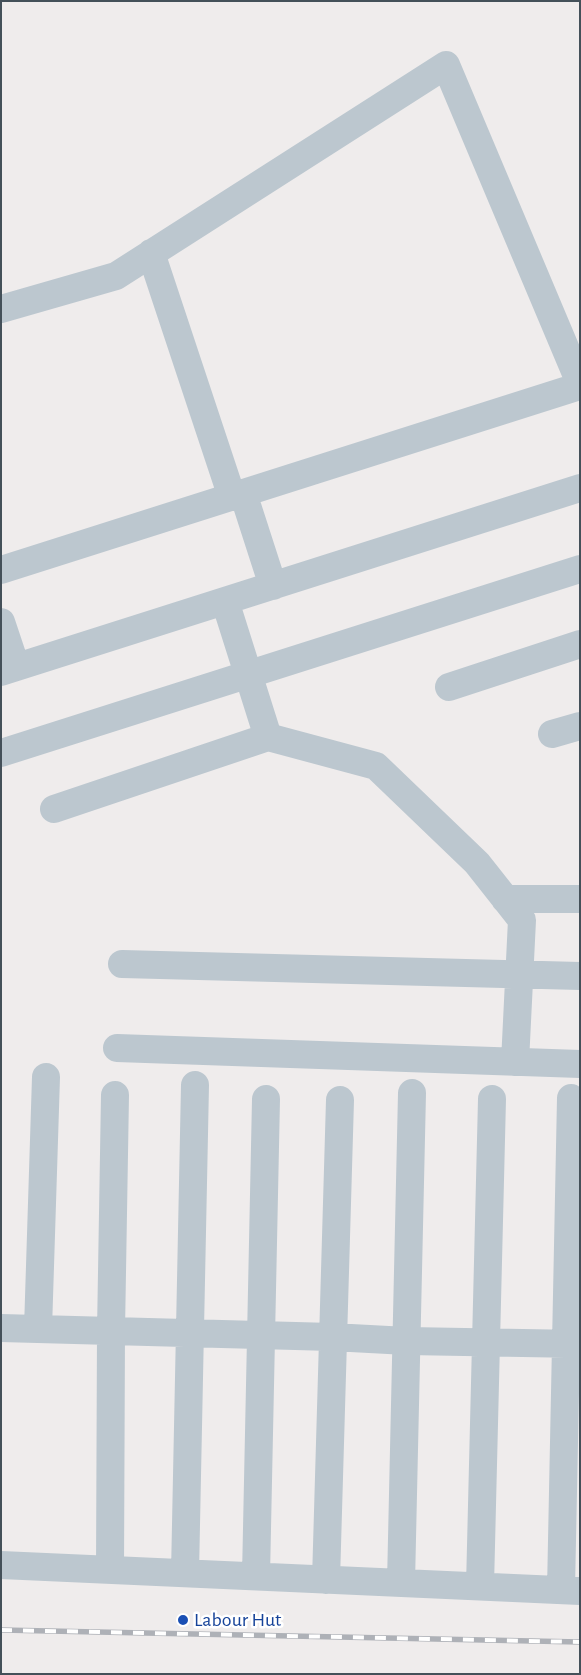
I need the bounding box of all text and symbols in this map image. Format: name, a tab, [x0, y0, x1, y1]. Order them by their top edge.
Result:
place label: Labour Hut	[194, 1608, 281, 1632]
marker: Labour Hut	[176, 1613, 190, 1627]

